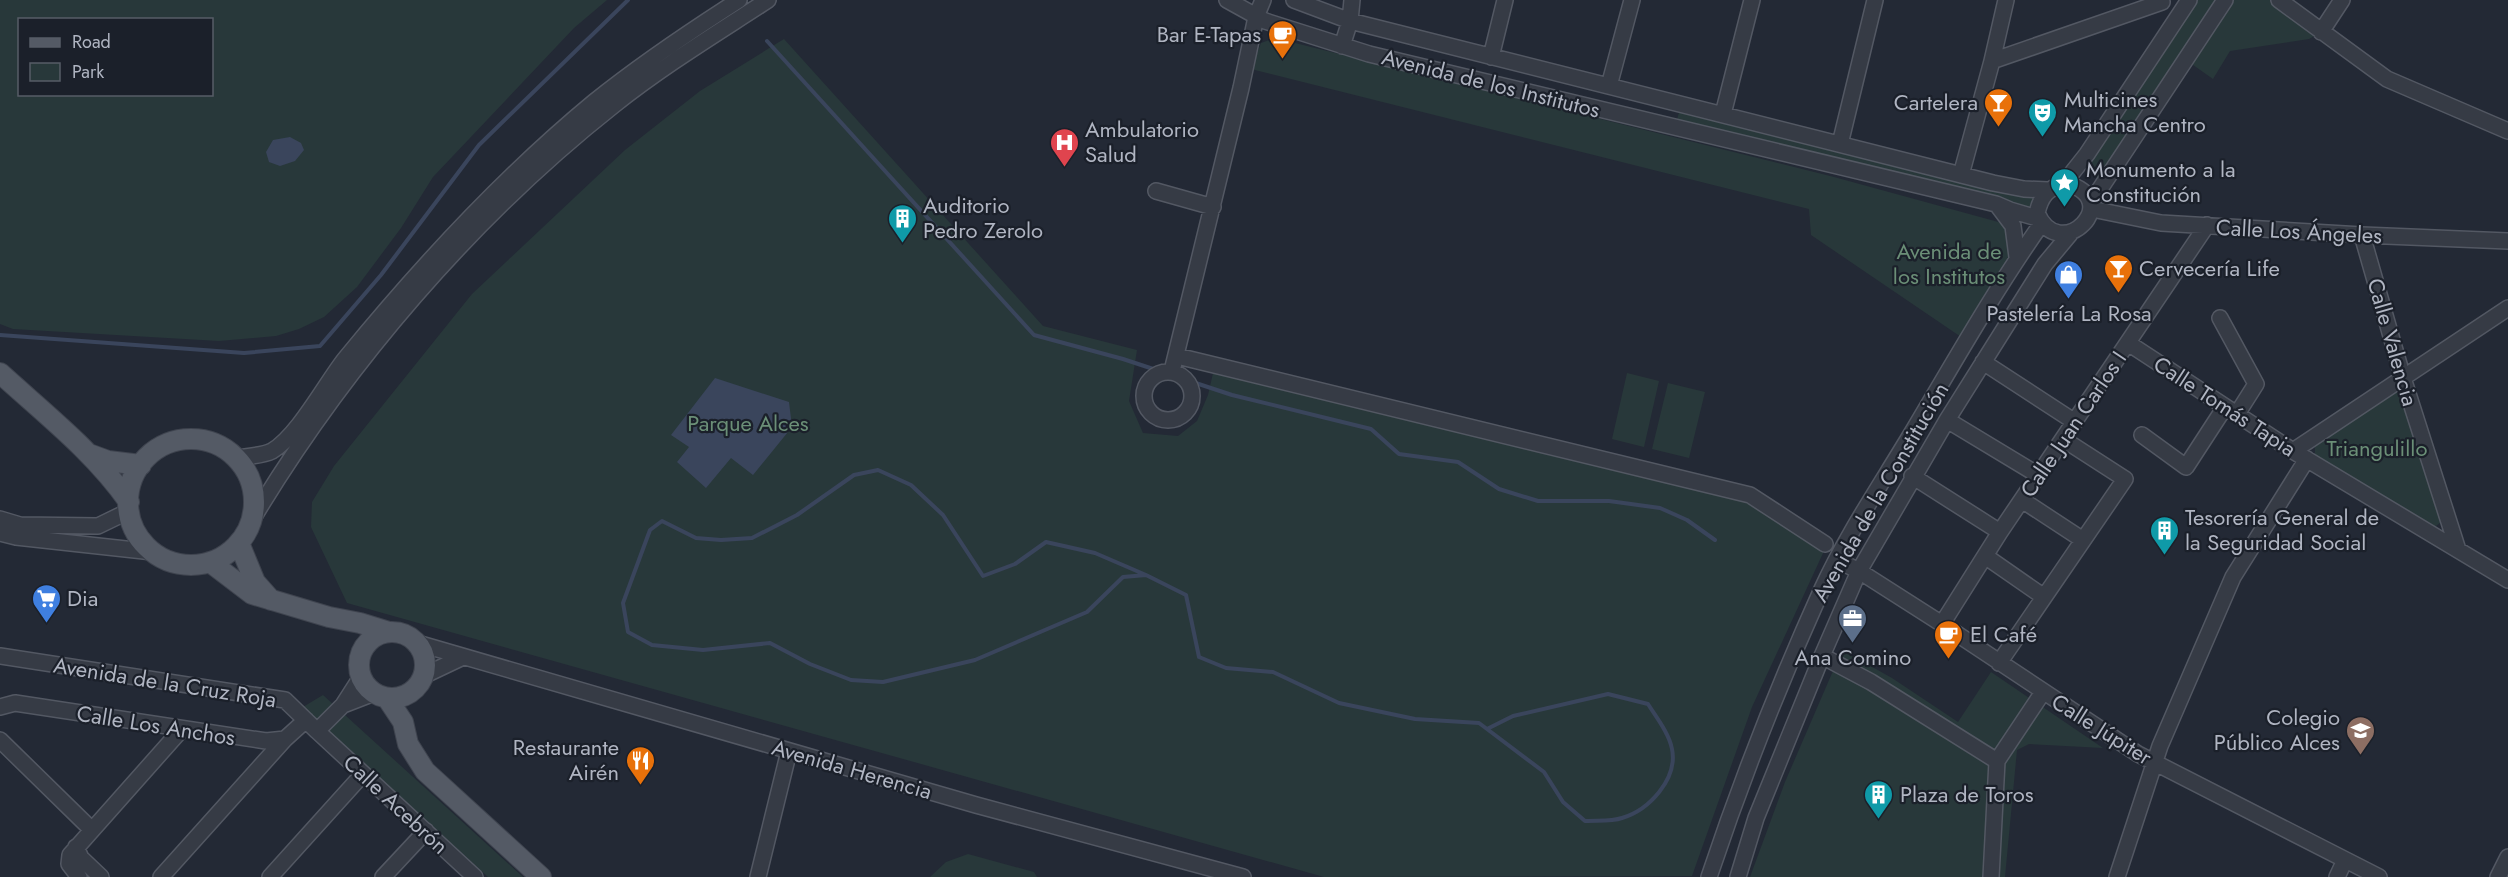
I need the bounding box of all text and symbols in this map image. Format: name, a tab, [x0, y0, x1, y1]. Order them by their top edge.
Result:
legend	[18, 18, 213, 96]
place label: Bar E-Tapas	[1157, 18, 1261, 50]
cafe icon: Bar E-Tapas	[1266, 18, 1298, 60]
text: Road	[72, 29, 111, 55]
street label: Avenida de los Institutos	[1379, 40, 1604, 126]
text: Park	[72, 59, 104, 85]
place label: Multicines Mancha Centro	[2064, 83, 2206, 140]
place label: Cartelera	[1894, 86, 1978, 118]
bar icon: Cartelera	[1983, 86, 2015, 128]
theatre icon: Multicines Mancha Centro	[2027, 96, 2059, 138]
place label: Ambulatorio Salud	[1085, 113, 1199, 170]
hospital icon: Ambulatorio Salud	[1048, 126, 1080, 168]
place label: Monumento a la Constitución	[2086, 153, 2236, 210]
place icon: Monumento a la Constitución	[2049, 166, 2081, 208]
place label: Auditorio Pedro Zerolo	[923, 189, 1043, 246]
building icon: Auditorio Pedro Zerolo	[886, 202, 918, 244]
street label: Calle Los Ángeles	[2215, 211, 2383, 251]
park label: Avenida de los Institutos	[1893, 235, 2005, 292]
bar icon: Cervecería Life	[2102, 252, 2134, 294]
place label: Cervecería Life	[2139, 252, 2280, 284]
shop icon: Pastelería La Rosa	[2053, 258, 2085, 300]
street label: Calle Valencia	[2360, 274, 2426, 410]
place label: Pastelería La Rosa	[1986, 297, 2152, 329]
street label: Calle Juan Carlos I	[2012, 344, 2134, 504]
street label: Calle Tomás Tapia	[2147, 348, 2303, 464]
street label: Avenida de la Constitución	[1804, 376, 1956, 608]
park label: Parque Alces	[687, 407, 809, 439]
park label: Triangulillo	[2327, 432, 2427, 464]
place label: Tesorería General de la Seguridad Social	[2185, 501, 2379, 558]
building icon: Tesorería General de la Seguridad Social	[2148, 514, 2180, 556]
supermarket icon: Dia	[30, 582, 62, 624]
place label: Dia	[67, 582, 98, 614]
office icon: Ana Comino	[1837, 602, 1869, 644]
cafe icon: El Café	[1933, 618, 1965, 660]
place label: El Café	[1970, 618, 2037, 650]
place label: Ana Comino	[1795, 641, 1911, 673]
street label: Avenida de la Cruz Roja	[51, 649, 279, 715]
street label: Calle Júpiter	[2046, 686, 2159, 773]
street label: Calle Los Anchos	[74, 697, 238, 753]
place label: Colegio Público Alces	[2214, 701, 2340, 758]
school or university icon: Colegio Público Alces	[2345, 714, 2377, 756]
place label: Restaurante Airén	[513, 731, 619, 788]
street label: Avenida Herencia	[768, 731, 936, 807]
restaurant icon: Restaurante Airén	[624, 744, 656, 786]
street label: Calle Acebrón	[336, 747, 456, 861]
building icon: Plaza de Toros	[1863, 778, 1895, 820]
place label: Plaza de Toros	[1900, 778, 2034, 810]

